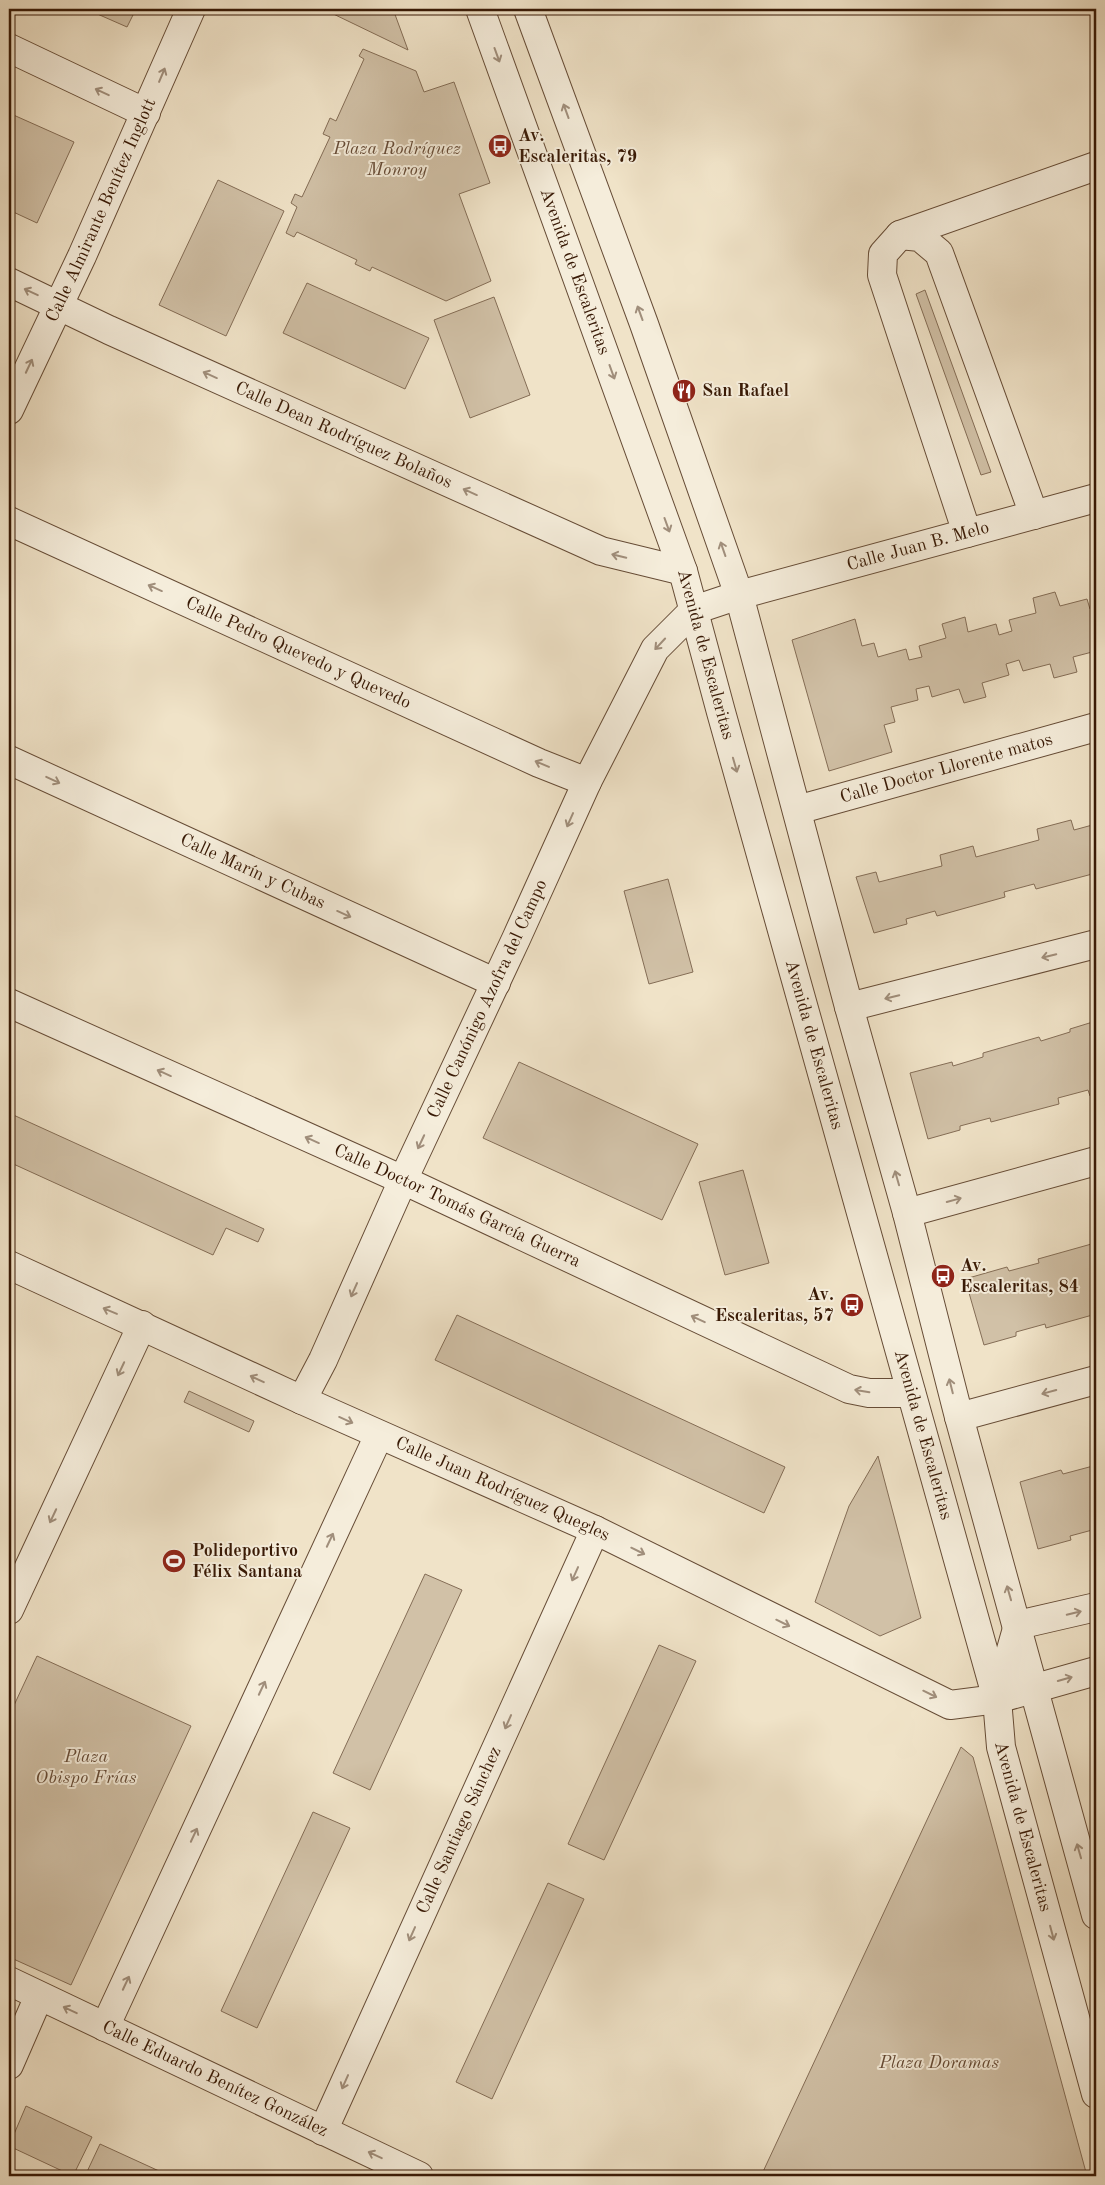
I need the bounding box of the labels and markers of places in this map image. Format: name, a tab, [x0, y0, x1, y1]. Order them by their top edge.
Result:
place label: Av. Escaleritas, 79	[518, 127, 637, 166]
bus stop icon: Av. Escaleritas, 79	[487, 133, 513, 159]
restaurant icon: San Rafael	[671, 378, 697, 404]
place label: San Rafael	[702, 382, 790, 400]
place label: Av. Escaleritas, 84	[960, 1257, 1079, 1296]
bus stop icon: Av. Escaleritas, 84	[930, 1263, 956, 1289]
place label: Av. Escaleritas, 57	[715, 1286, 834, 1325]
bus stop icon: Av. Escaleritas, 57	[839, 1292, 865, 1318]
place label: Polideportivo Félix Santana	[192, 1542, 302, 1581]
sports icon: Polideportivo Félix Santana	[161, 1548, 187, 1574]

